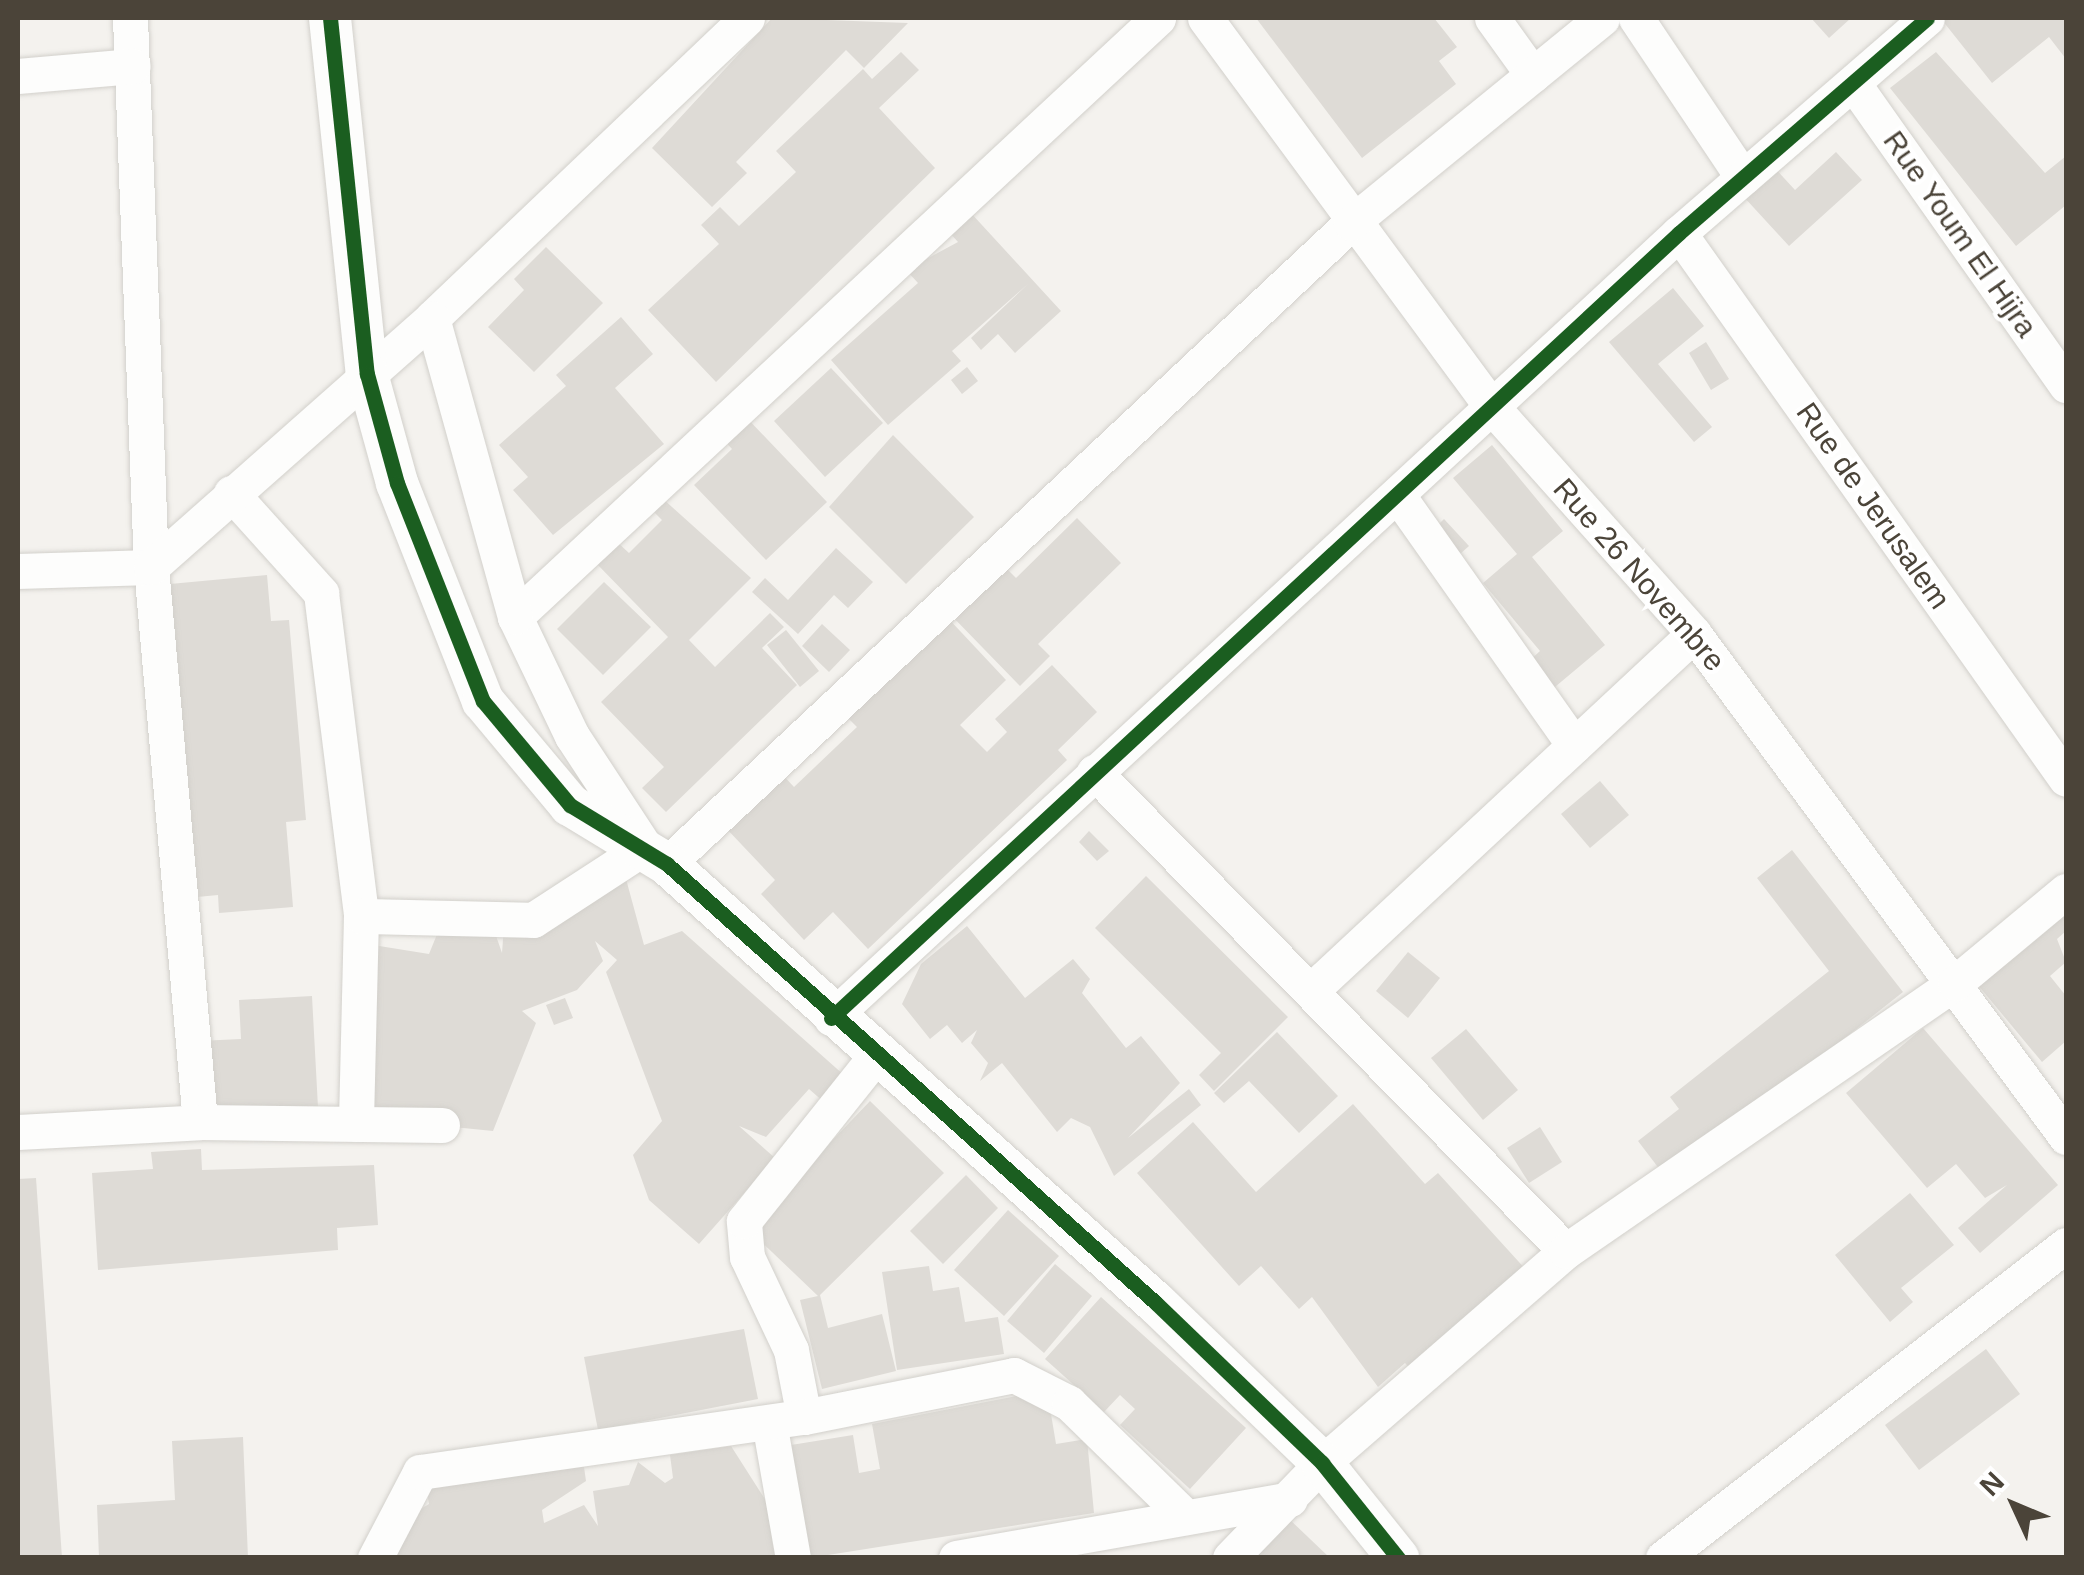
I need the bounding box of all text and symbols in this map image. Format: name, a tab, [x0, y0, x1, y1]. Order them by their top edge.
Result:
street label: Rue Youm El Hijra	[1875, 124, 2045, 344]
street label: Rue de Jerusalem	[1788, 396, 1958, 616]
street label: Rue 26 Novembre	[1546, 471, 1732, 679]
north arrow	[1964, 1455, 2064, 1555]
text: N	[1974, 1466, 2010, 1502]

